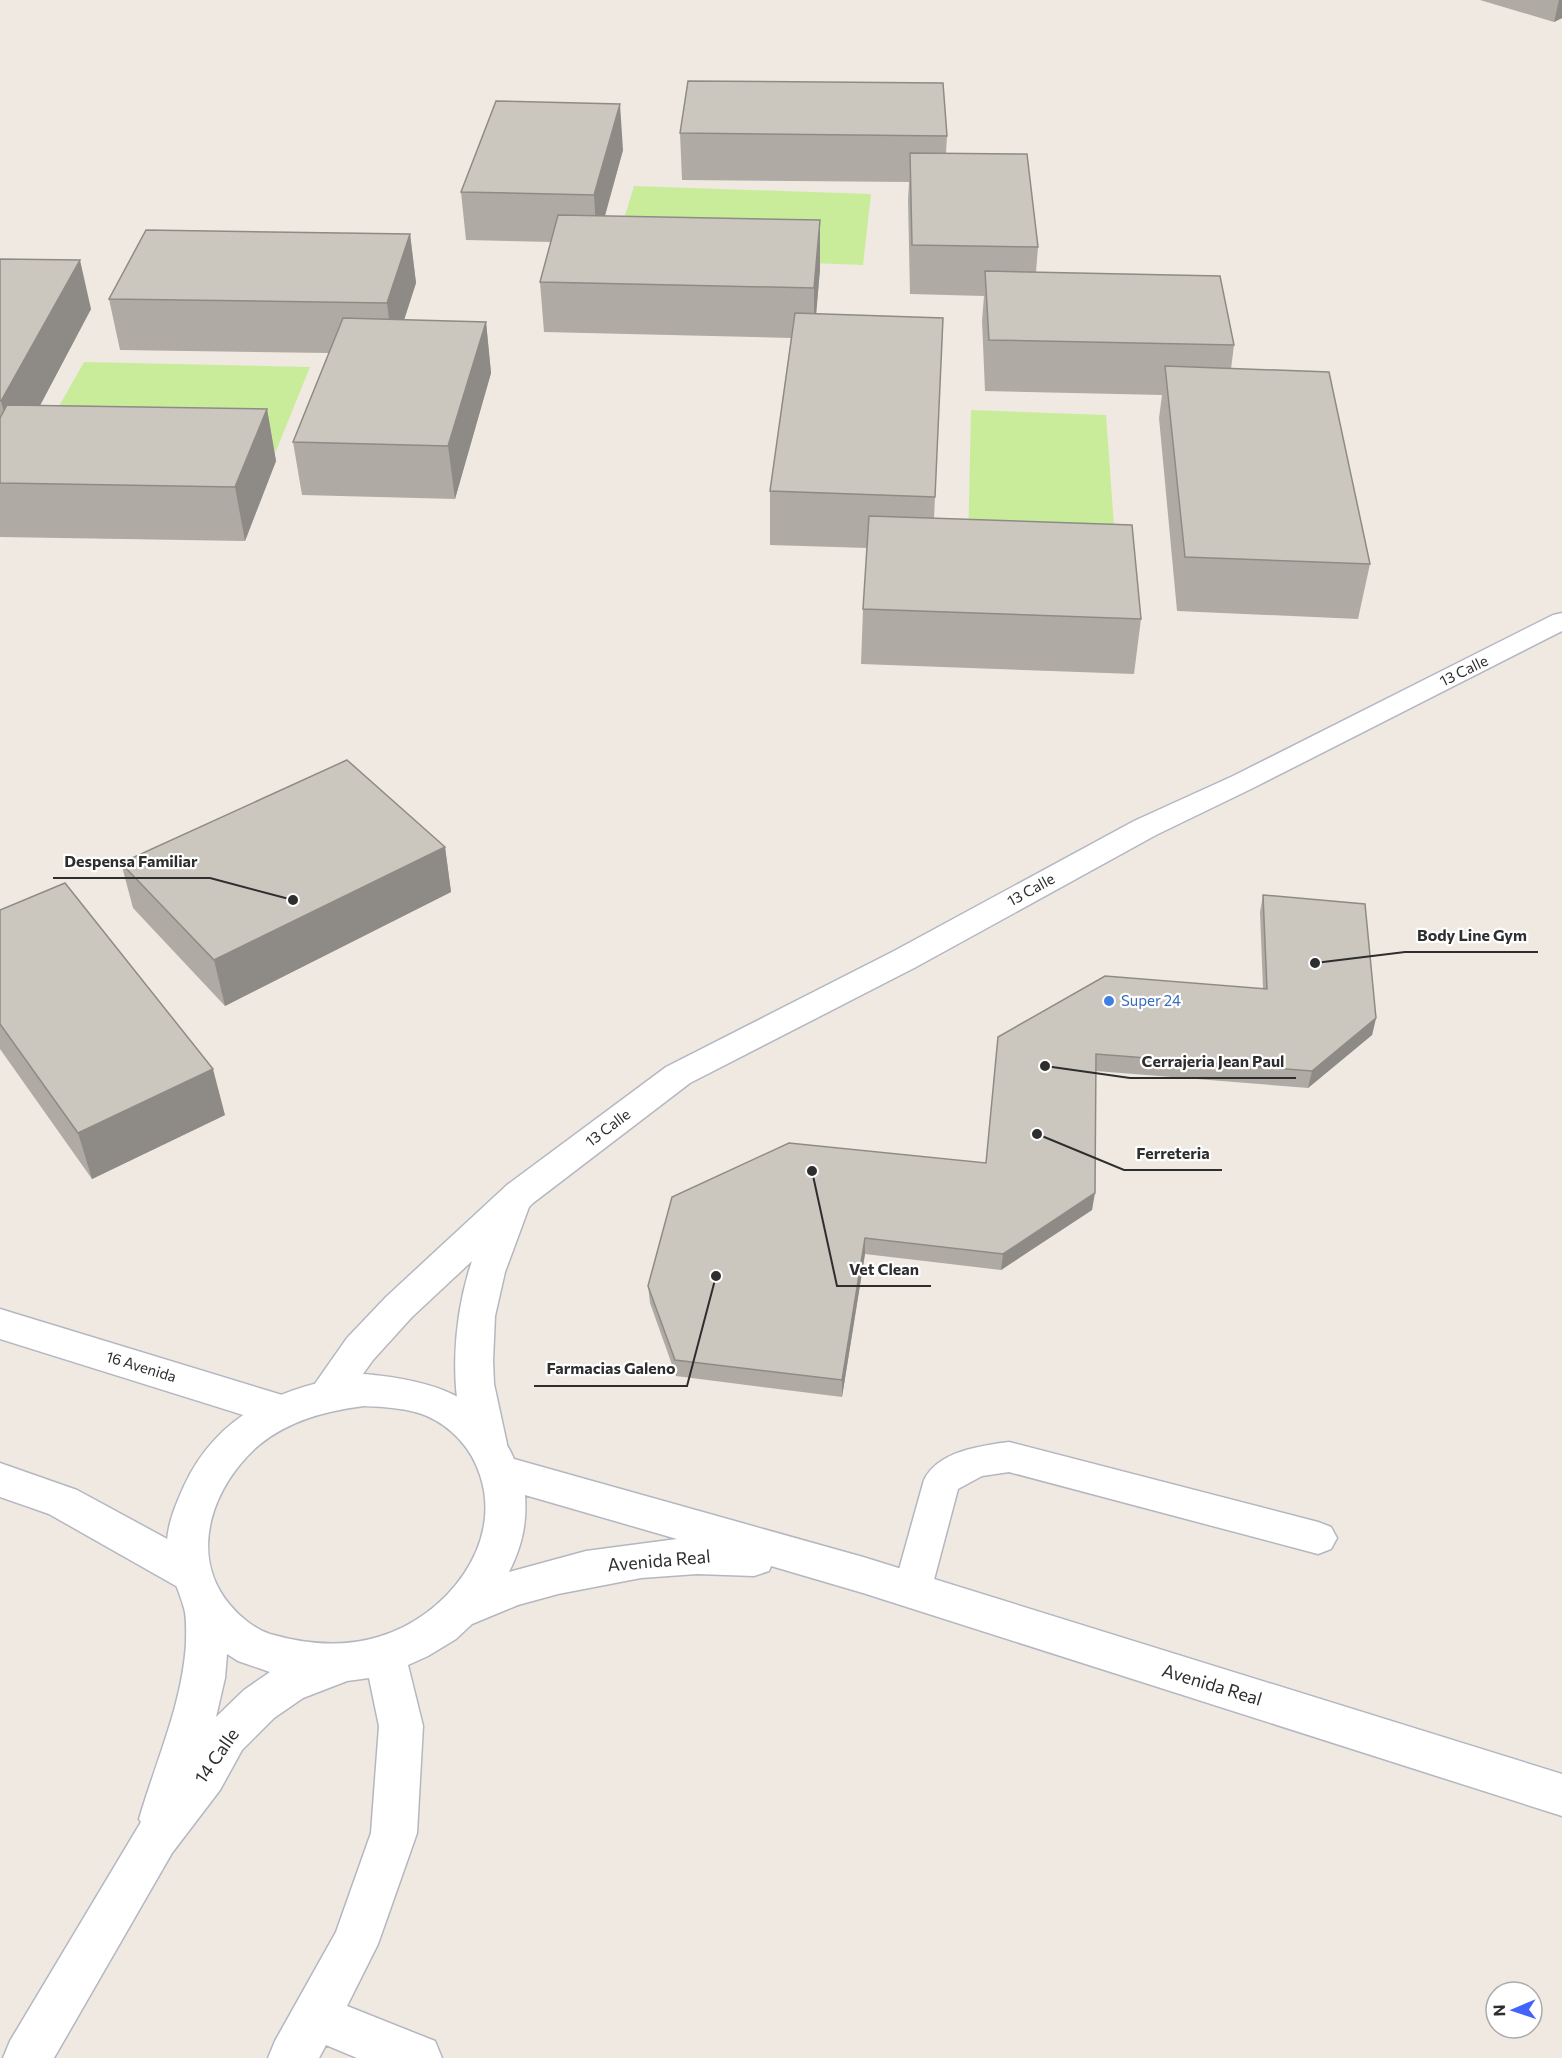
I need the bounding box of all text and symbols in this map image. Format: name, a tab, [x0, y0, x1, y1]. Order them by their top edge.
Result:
street label: 13 Calle	[1436, 651, 1491, 689]
callout: Despensa Familiar	[53, 844, 210, 878]
text: Despensa Familiar	[64, 851, 198, 870]
street label: 13 Calle	[1004, 869, 1057, 909]
callout: Body Line Gym	[1405, 918, 1538, 952]
text: Body Line Gym	[1417, 925, 1527, 944]
place label: Super 24	[1121, 991, 1181, 1009]
marker: Super 24	[1102, 994, 1116, 1008]
callout: Cerrajeria Jean Paul	[1130, 1044, 1296, 1078]
text: Cerrajeria Jean Paul	[1142, 1051, 1284, 1070]
street label: 13 Calle	[581, 1104, 633, 1150]
callout: Ferreteria	[1124, 1136, 1222, 1170]
text: Ferreteria	[1136, 1143, 1210, 1162]
callout: Vet Clean	[837, 1252, 931, 1286]
text: Vet Clean	[849, 1259, 919, 1278]
street label: 16 Avenida	[104, 1347, 179, 1385]
callout: Farmacias Galeno	[534, 1352, 687, 1386]
text: Farmacias Galeno	[546, 1358, 676, 1377]
street label: Avenida Real	[607, 1545, 711, 1575]
street label: Avenida Real	[1160, 1658, 1265, 1710]
street label: 14 Calle	[189, 1724, 243, 1787]
north arrow	[1484, 1980, 1544, 2040]
text: N	[1489, 2004, 1508, 2017]

